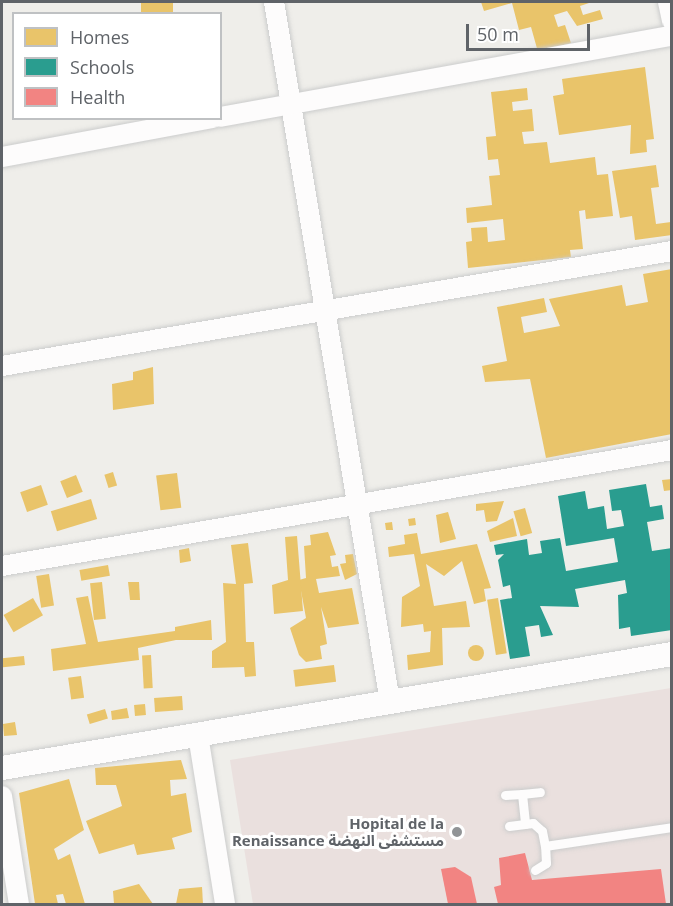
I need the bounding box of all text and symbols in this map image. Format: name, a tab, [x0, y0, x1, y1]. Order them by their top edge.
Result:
legend	[12, 12, 222, 120]
scale bar	[469, 12, 594, 50]
text: 50 m	[477, 22, 519, 46]
text: Homes	[70, 25, 129, 49]
text: Schools	[70, 55, 134, 79]
text: Health	[70, 85, 125, 109]
place label: Hopital de la Renaissance مستشفى النهضة	[232, 814, 444, 849]
marker: Hopital de la Renaissance مستشفى النهضة	[448, 823, 466, 841]

